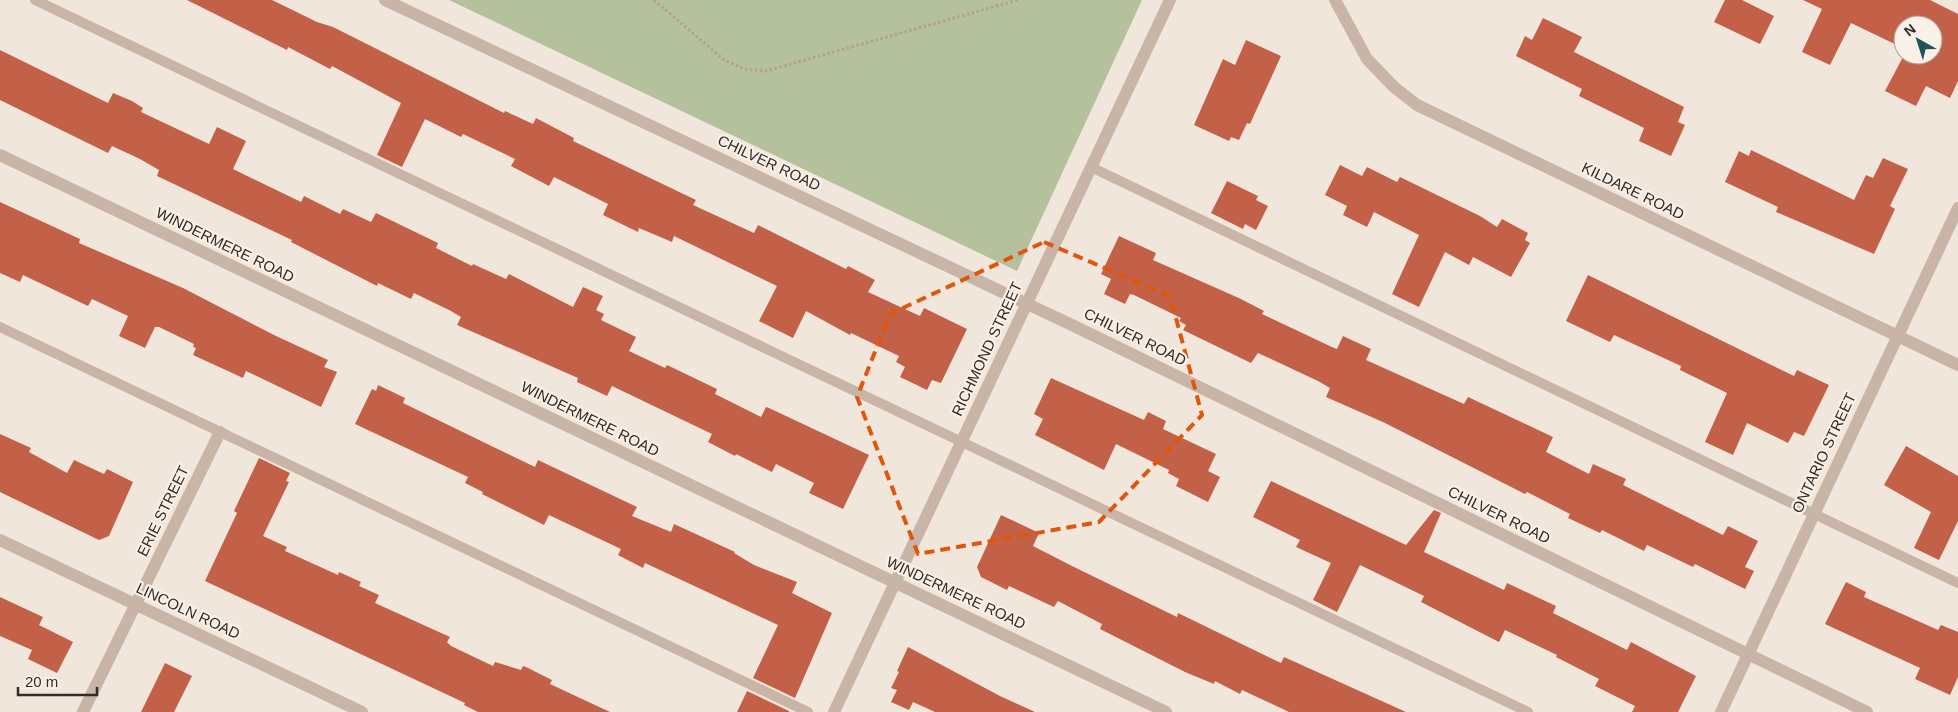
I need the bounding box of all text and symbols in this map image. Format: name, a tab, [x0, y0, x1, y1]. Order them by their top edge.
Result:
north arrow	[1893, 15, 1943, 65]
text: N	[1901, 20, 1919, 39]
street label: CHILVER ROAD	[715, 131, 823, 194]
street label: KILDARE ROAD	[1579, 158, 1687, 223]
street label: WINDERMERE ROAD	[153, 204, 297, 286]
street label: RICHMOND STREET	[948, 279, 1025, 418]
street label: CHILVER ROAD	[1081, 304, 1189, 369]
street label: WINDERMERE ROAD	[518, 378, 662, 460]
street label: ONTARIO STREET	[1788, 390, 1859, 516]
street label: ERIE STREET	[133, 463, 192, 559]
street label: CHILVER ROAD	[1445, 482, 1553, 547]
street label: WINDERMERE ROAD	[884, 553, 1029, 632]
street label: LINCOLN ROAD	[134, 579, 243, 642]
scale bar	[18, 664, 96, 696]
text: 20 m	[25, 673, 58, 690]

